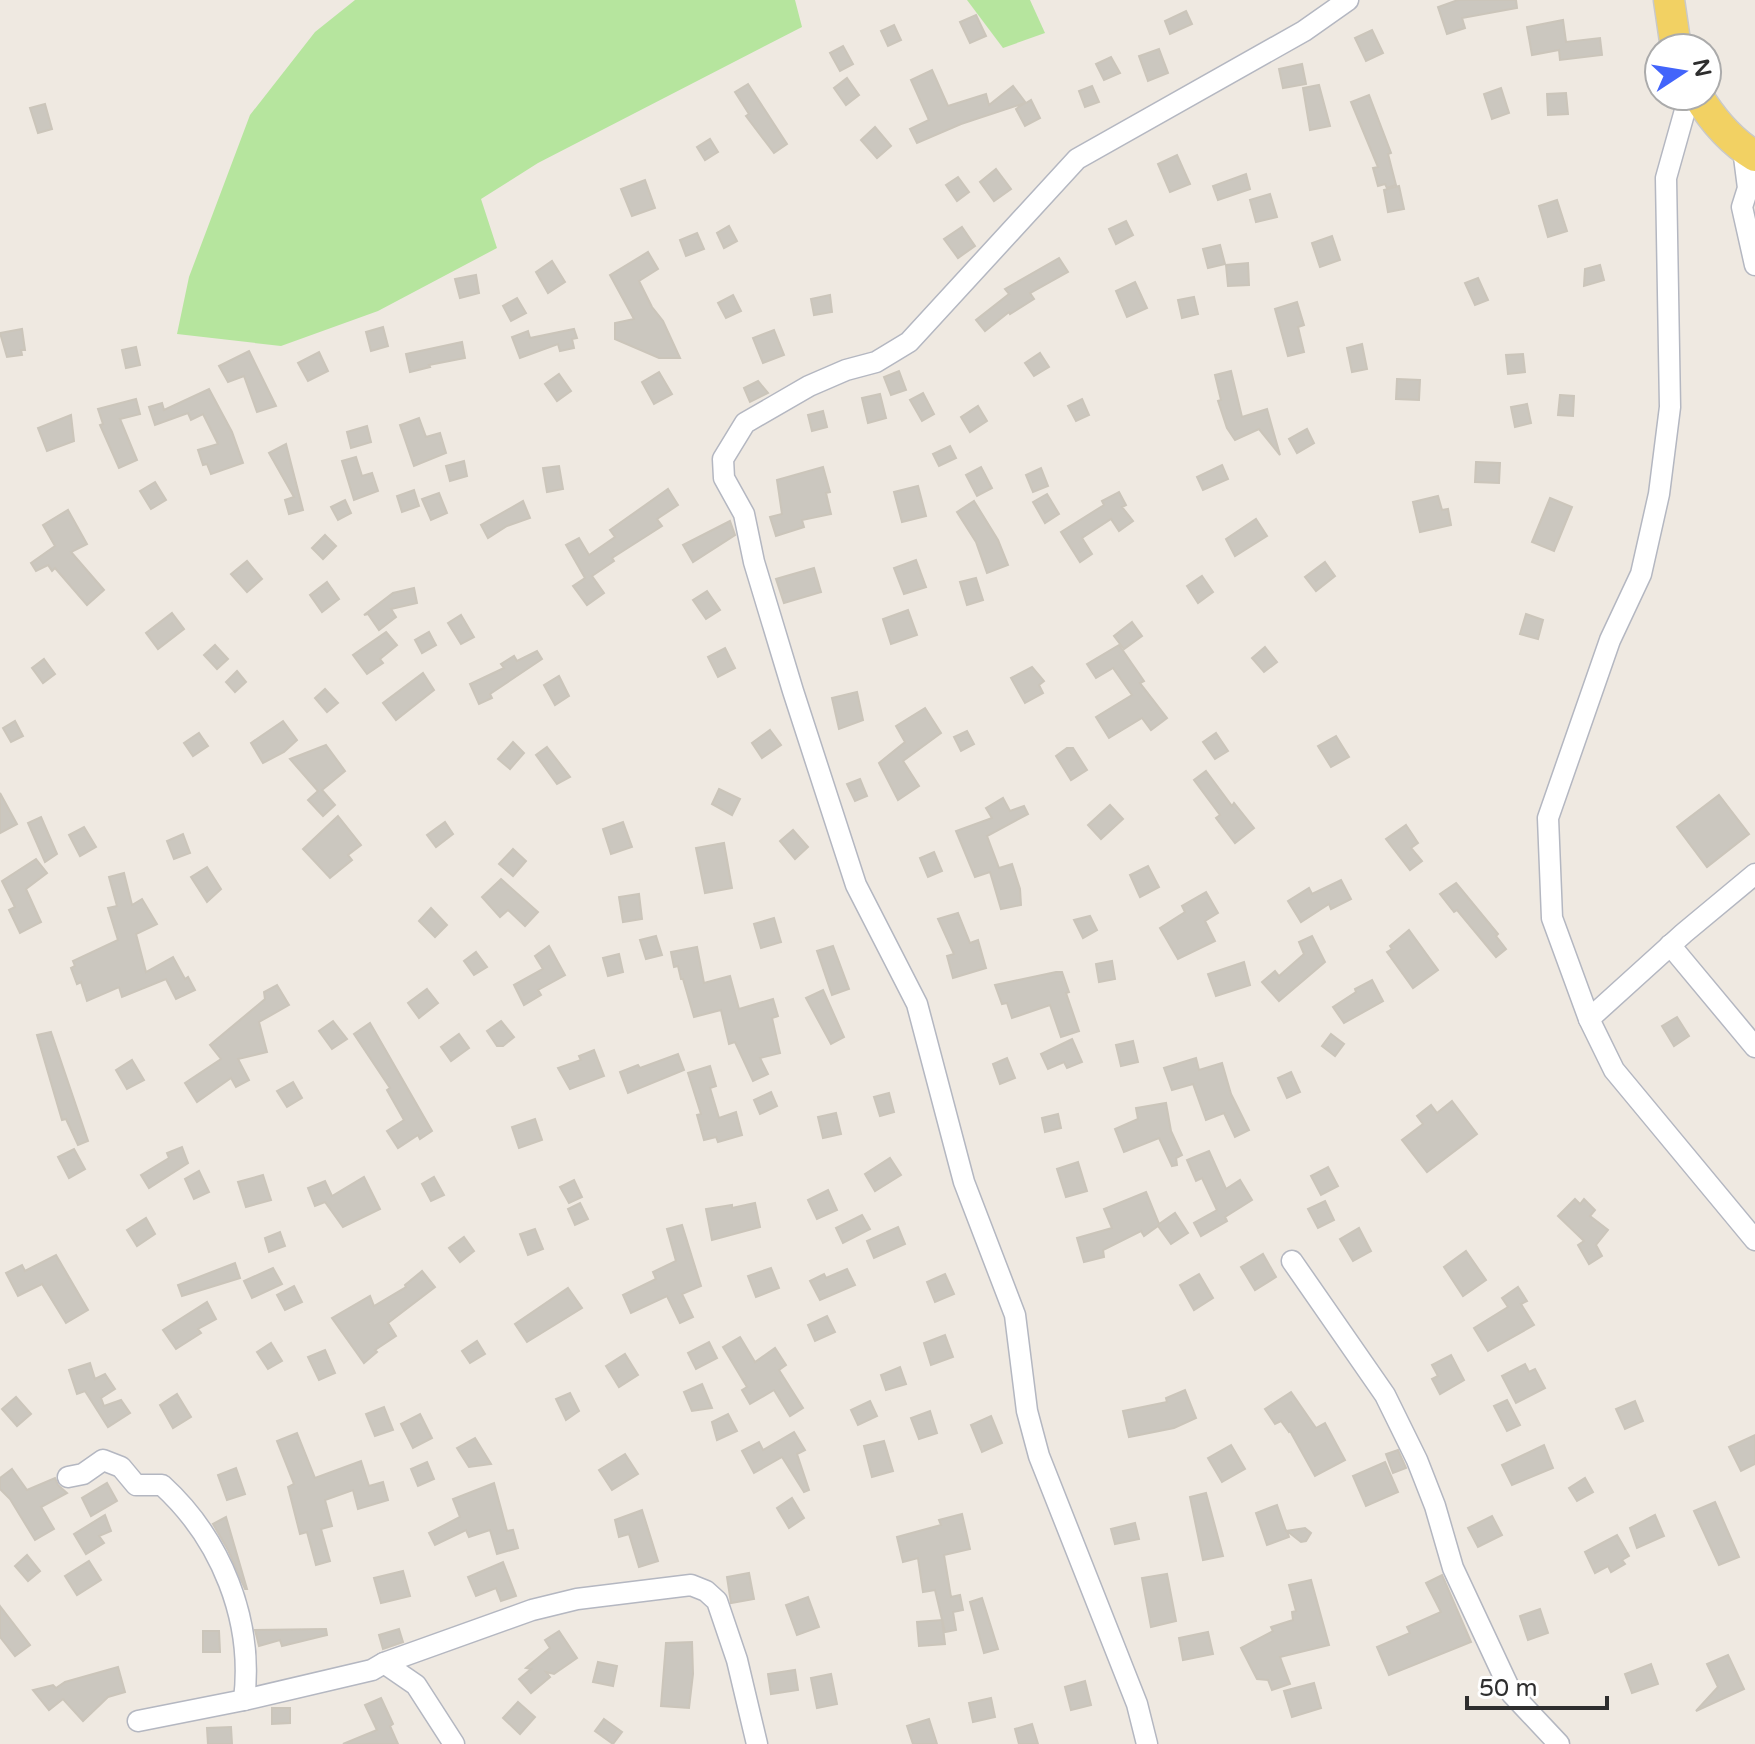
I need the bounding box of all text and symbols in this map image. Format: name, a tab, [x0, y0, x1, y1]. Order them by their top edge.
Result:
north arrow	[1643, 32, 1723, 112]
text: N	[1687, 57, 1716, 79]
scale bar	[1467, 1660, 1607, 1710]
text: 50 m	[1479, 1674, 1537, 1703]

